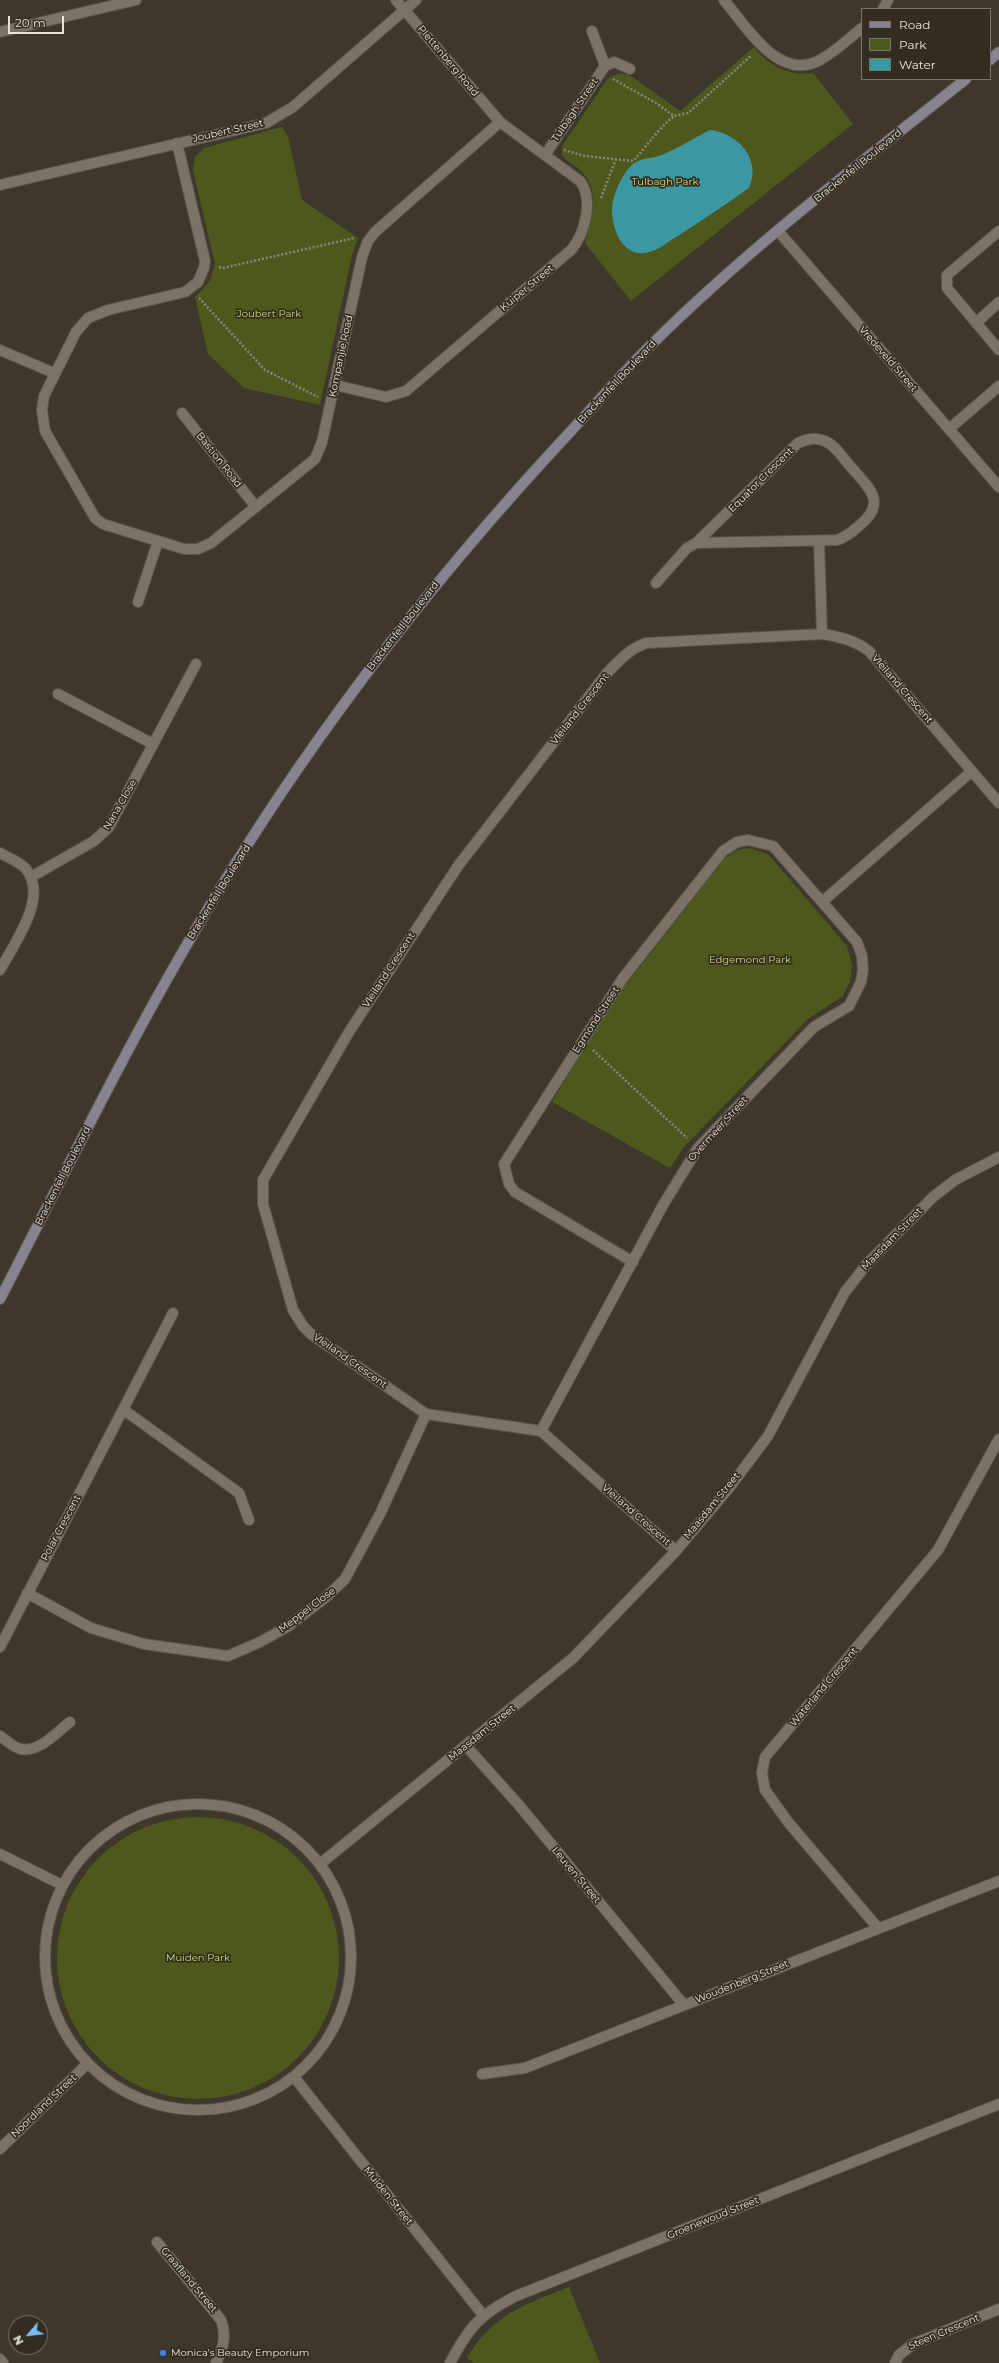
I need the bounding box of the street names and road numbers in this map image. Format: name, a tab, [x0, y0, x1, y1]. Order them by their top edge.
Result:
street label: Plettenberg Road	[415, 23, 481, 99]
street label: Tulbagh Street	[549, 76, 601, 144]
street label: Joubert Street	[192, 117, 264, 145]
street label: Brackenfell Boulevard	[812, 127, 904, 205]
street label: Kuiper Street	[498, 262, 556, 314]
street label: Kompanjie Road	[326, 314, 356, 398]
street label: Vredeveld Street	[856, 324, 920, 394]
street label: Brackenfell Boulevard	[575, 338, 659, 426]
street label: Bastion Road	[194, 430, 244, 490]
street label: Equator Crescent	[726, 445, 796, 515]
street label: Brackenfell Boulevard	[365, 579, 441, 673]
street label: Vleiland Crescent	[869, 652, 935, 726]
street label: Vleiland Crescent	[548, 671, 612, 747]
street label: Nana Close	[101, 778, 139, 832]
street label: Brackenfell Boulevard	[185, 842, 253, 942]
street label: Vleiland Crescent	[360, 930, 418, 1010]
street label: Egmond Street	[570, 985, 622, 1055]
street label: Overmeer Street	[686, 1094, 750, 1164]
street label: Brackenfell Boulevard	[33, 1125, 93, 1227]
street label: Maasdam Street	[859, 1205, 925, 1273]
street label: Vleiland Crescent	[311, 1331, 389, 1391]
street label: Maasdam Street	[681, 1470, 743, 1542]
street label: Vleiland Crescent	[599, 1482, 673, 1548]
street label: Polar Crescent	[39, 1493, 83, 1563]
street label: Meppel Close	[276, 1585, 338, 1635]
street label: Waterland Crescent	[787, 1645, 861, 1729]
street label: Maasdam Street	[446, 1702, 518, 1764]
street label: Leuven Street	[549, 1845, 603, 1905]
street label: Woudenberg Street	[694, 1958, 790, 2006]
street label: Noordland Street	[9, 2072, 79, 2140]
street label: Muiden Street	[361, 2164, 415, 2228]
street label: Groenewoud Street	[665, 2194, 761, 2242]
street label: Graafland Street	[158, 2245, 220, 2315]
street label: Steen Crescent	[907, 2312, 981, 2352]

